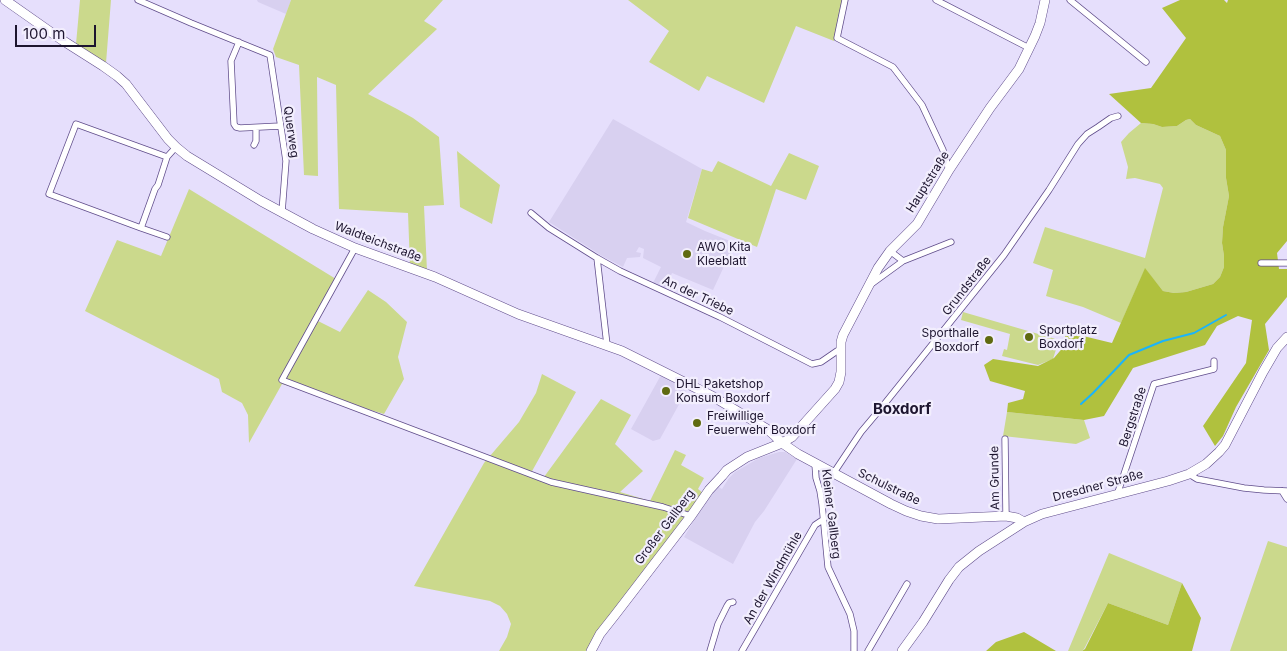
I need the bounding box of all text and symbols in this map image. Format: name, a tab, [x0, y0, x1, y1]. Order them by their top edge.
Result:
scale bar	[18, 15, 99, 47]
text: 100 m	[23, 24, 65, 43]
street label: Querweg	[280, 105, 302, 159]
street label: Hauptstraße	[903, 149, 953, 215]
street label: Waldteichstraße	[332, 219, 424, 265]
place label: AWO Kita Kleeblatt	[697, 240, 751, 268]
marker: AWO Kita Kleeblatt	[681, 248, 693, 260]
street label: Grundstraße	[939, 254, 995, 318]
street label: An der Triebe	[660, 273, 736, 319]
place label: Sportplatz Boxdorf	[1039, 323, 1097, 351]
place label: Sporthalle Boxdorf	[921, 326, 979, 354]
marker: Sportplatz Boxdorf	[1023, 331, 1035, 343]
marker: Sporthalle Boxdorf	[983, 334, 995, 346]
place label: DHL Paketshop Konsum Boxdorf	[676, 377, 770, 405]
marker: DHL Paketshop Konsum Boxdorf	[660, 385, 672, 397]
street label: Bergstraße	[1117, 385, 1149, 449]
district label: Boxdorf	[873, 400, 931, 418]
place label: Freiwillige Feuerwehr Boxdorf	[707, 409, 816, 437]
marker: Freiwillige Feuerwehr Boxdorf	[691, 417, 703, 429]
street label: Am Grunde	[987, 446, 1003, 510]
street label: Schulstraße	[855, 466, 923, 508]
street label: Dresdner Straße	[1051, 467, 1145, 505]
street label: Kleiner Gallberg	[818, 468, 844, 560]
street label: Großer Gallberg	[632, 487, 698, 567]
street label: An der Windmühle	[741, 529, 805, 627]

